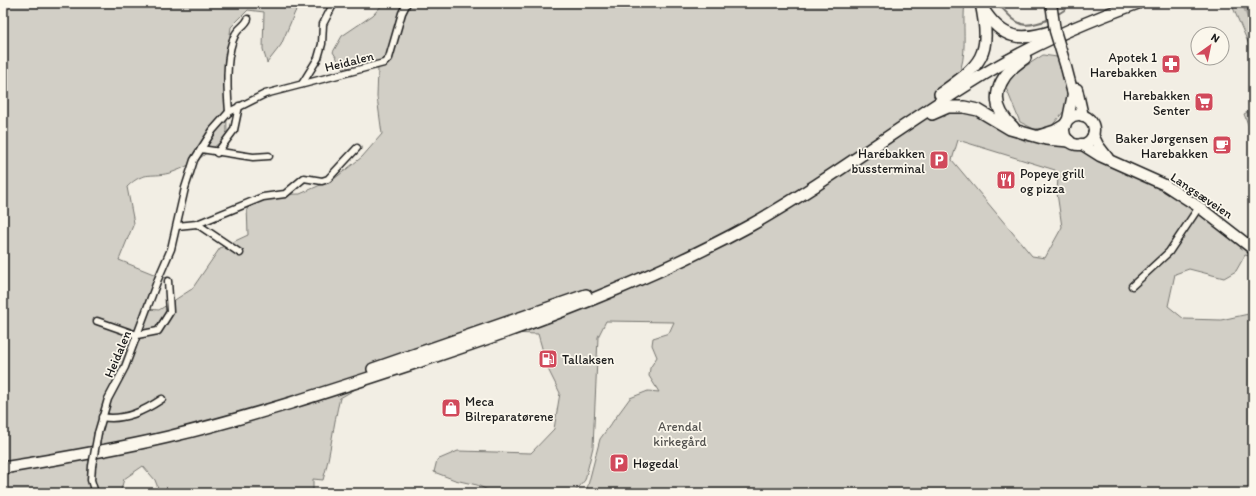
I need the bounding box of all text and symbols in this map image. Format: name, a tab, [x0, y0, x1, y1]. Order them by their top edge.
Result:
north arrow	[1190, 26, 1230, 66]
text: N	[1209, 31, 1222, 46]
street label: Heidalen	[323, 48, 376, 75]
place label: Apotek 1 Harebakken	[1090, 50, 1157, 80]
pharmacy icon: Apotek 1 Harebakken	[1160, 53, 1182, 75]
place label: Harebakken Senter	[1123, 88, 1191, 118]
supermarket icon: Harebakken Senter	[1193, 91, 1215, 113]
place label: Baker Jørgensen Harebakken	[1115, 131, 1209, 161]
cafe icon: Baker Jørgensen Harebakken	[1211, 134, 1233, 156]
place label: Harebakken bussterminal	[851, 146, 925, 176]
parking icon: Harebakken bussterminal	[928, 149, 950, 171]
place label: Popeye grill og pizza	[1020, 166, 1085, 196]
restaurant icon: Popeye grill og pizza	[995, 169, 1017, 191]
street label: Langsæveien	[1168, 169, 1236, 222]
street label: Heidalen	[101, 328, 134, 380]
fuel station icon: Tallaksen	[537, 348, 559, 370]
place label: Tallaksen	[562, 352, 614, 367]
place label: Meca Bilreparatørene	[465, 394, 554, 424]
shop icon: Meca Bilreparatørene	[440, 397, 462, 419]
park label: Arendal kirkegård	[653, 419, 707, 449]
parking icon: Høgedal	[608, 452, 630, 474]
place label: Høgedal	[633, 456, 679, 471]

